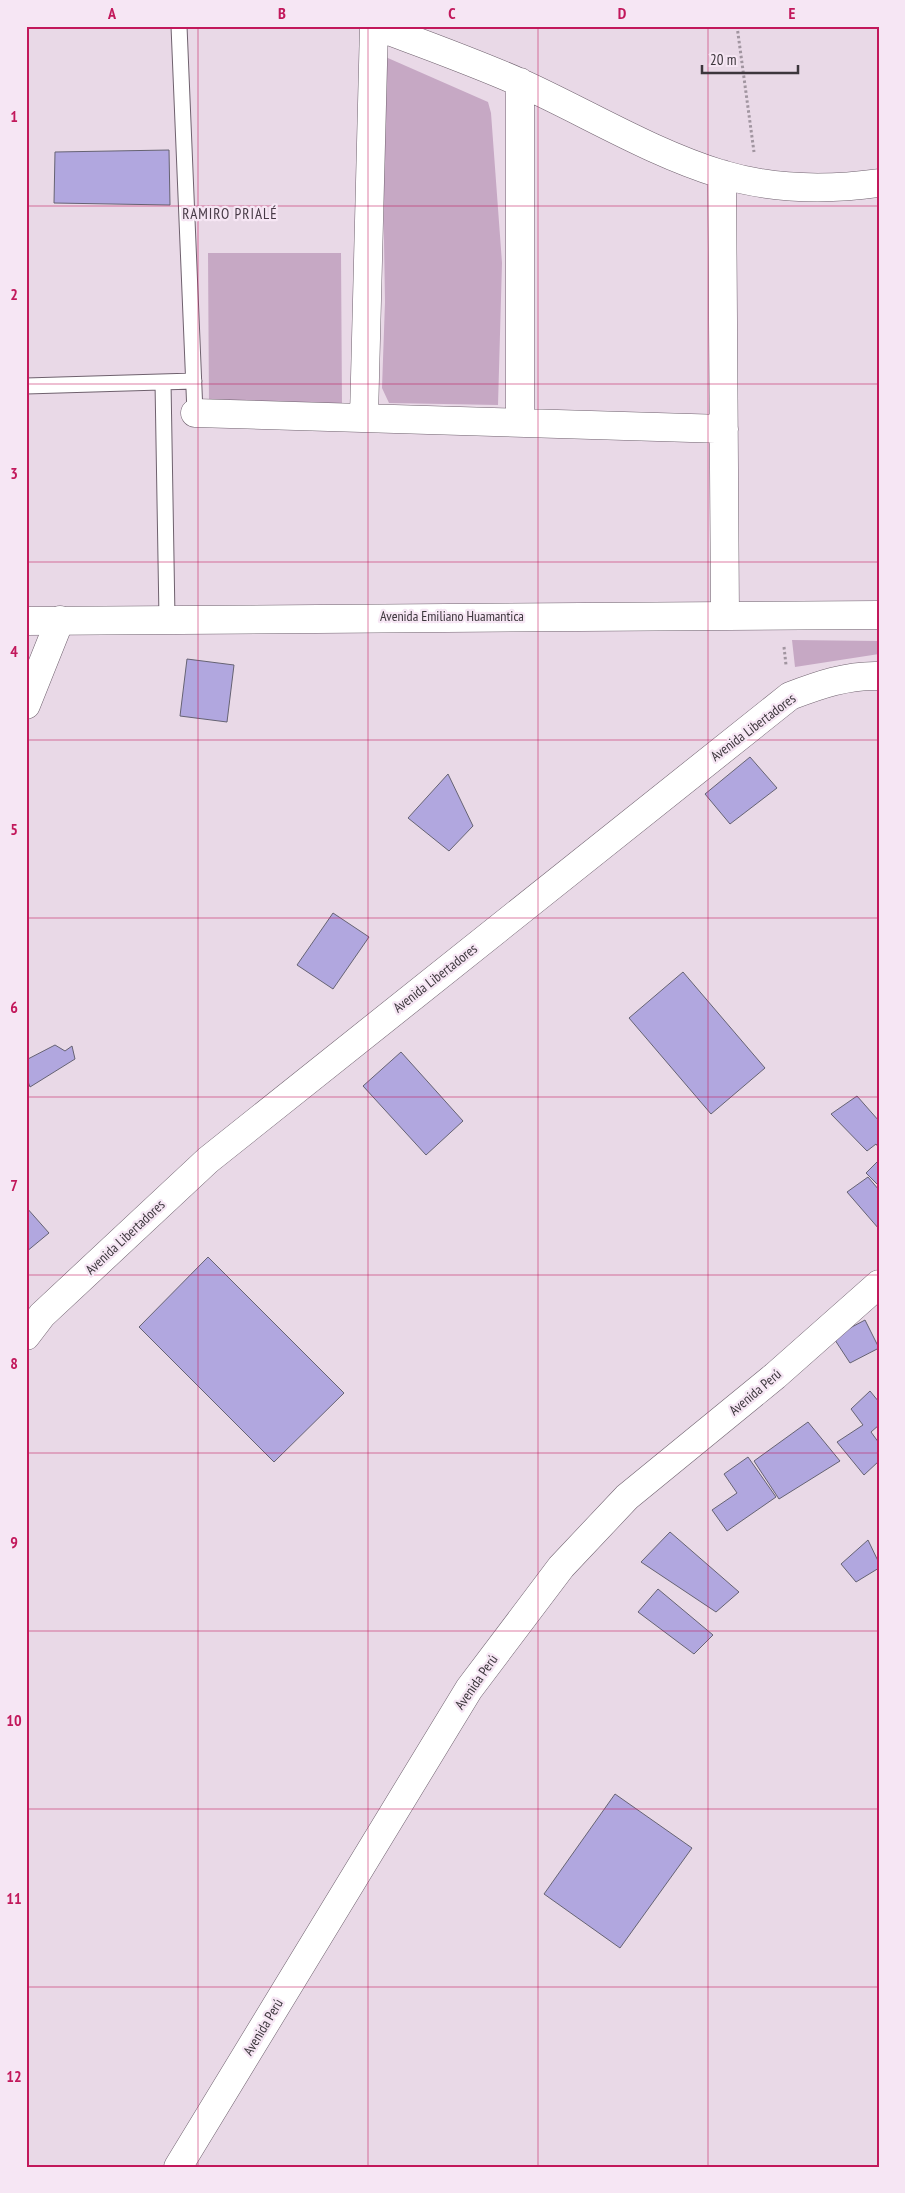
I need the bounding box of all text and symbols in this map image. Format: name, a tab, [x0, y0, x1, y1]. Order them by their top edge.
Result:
text: A	[107, 3, 117, 23]
text: B	[278, 3, 286, 23]
text: C	[448, 3, 456, 23]
text: D	[618, 3, 627, 23]
text: E	[789, 3, 796, 23]
scale bar	[702, 42, 799, 74]
text: 20 m	[710, 50, 736, 69]
text: 1	[10, 106, 18, 126]
district label: RAMIRO PRIALÉ	[182, 204, 278, 223]
text: 2	[10, 284, 18, 304]
text: 3	[10, 463, 18, 483]
street label: Avenida Emiliano Huamantica	[380, 607, 524, 625]
text: 4	[10, 641, 18, 661]
street label: Avenida Libertadores	[707, 689, 799, 765]
text: 5	[10, 819, 18, 839]
street label: Avenida Libertadores	[389, 939, 481, 1016]
text: 6	[10, 997, 18, 1017]
text: 7	[10, 1175, 18, 1195]
street label: Avenida Libertadores	[82, 1195, 169, 1278]
text: 8	[10, 1353, 18, 1373]
street label: Avenida Perú	[725, 1365, 785, 1419]
text: 9	[10, 1532, 18, 1552]
street label: Avenida Perú	[451, 1651, 501, 1713]
text: 10	[6, 1710, 22, 1730]
text: 11	[6, 1888, 22, 1908]
street label: Avenida Perú	[239, 1995, 287, 2059]
text: 12	[6, 2066, 22, 2086]

